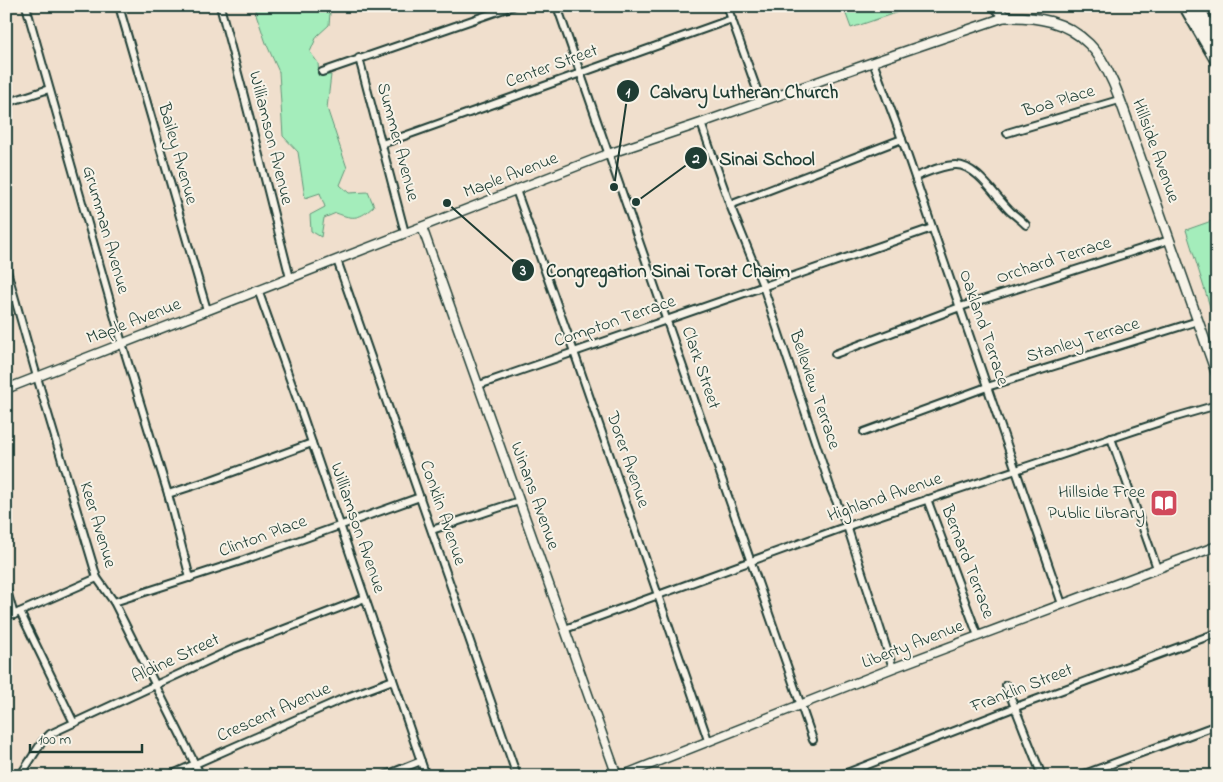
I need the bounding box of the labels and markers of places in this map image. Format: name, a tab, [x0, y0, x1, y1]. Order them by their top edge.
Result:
callout: Calvary Lutheran Church	[615, 74, 848, 108]
callout: Sinai School	[684, 141, 824, 175]
callout: Congregation Sinai Torat Chaim	[511, 253, 800, 287]
place label: Hillside Free Public Library	[1047, 480, 1146, 527]
library icon: Hillside Free Public Library	[1149, 488, 1179, 518]

